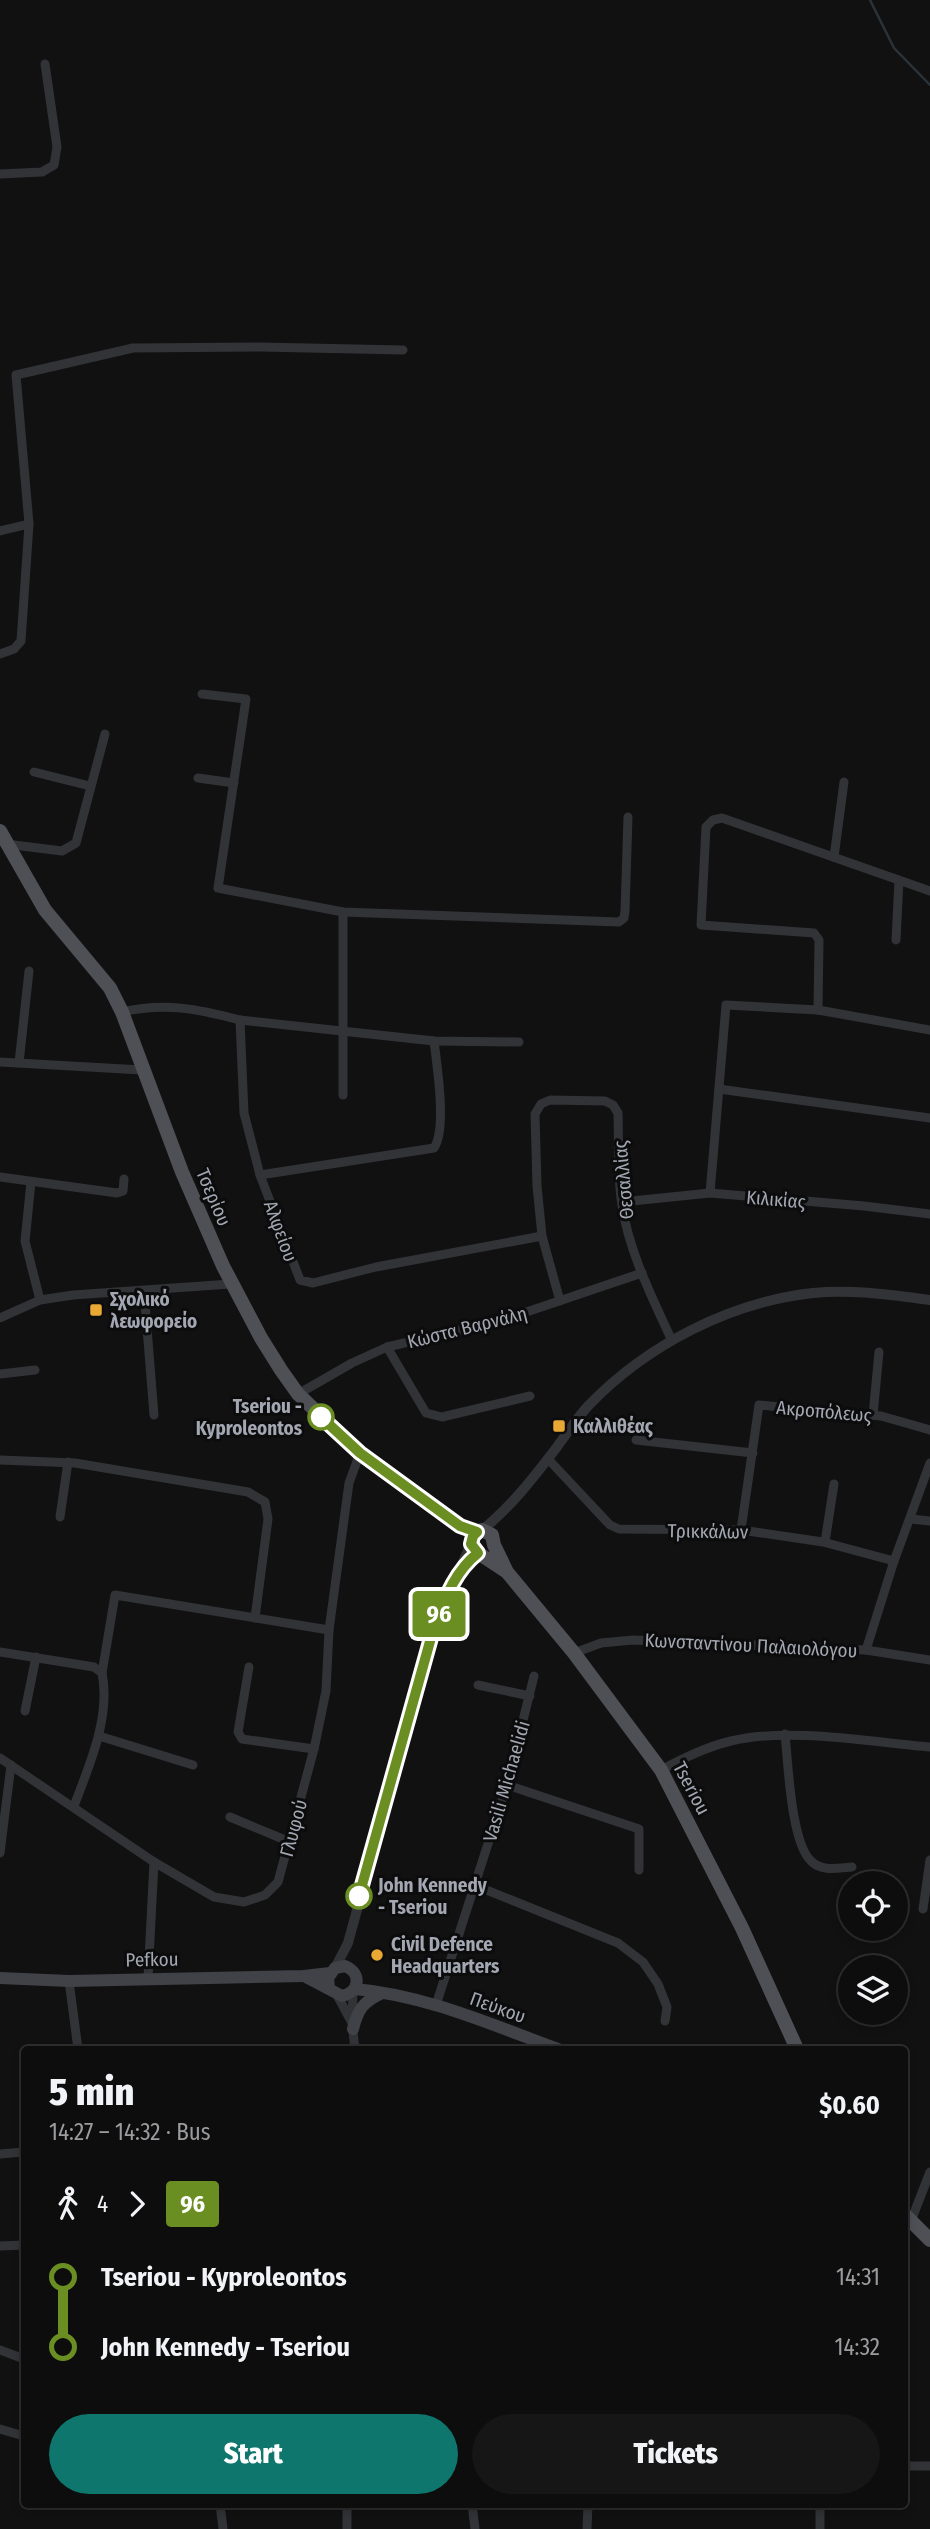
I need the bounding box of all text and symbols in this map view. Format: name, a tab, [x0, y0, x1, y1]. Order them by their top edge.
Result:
street label: Θεσαλλίας	[609, 1139, 638, 1220]
street label: Τσερίου	[191, 1165, 236, 1229]
street label: Κιλικίας	[745, 1185, 807, 1214]
street label: Αλφείου	[259, 1197, 302, 1265]
place label: Σχολικό λεωφορείο	[110, 1288, 197, 1333]
street label: Κώστα Βαρνάλη	[405, 1301, 529, 1353]
marker: Σχολικό λεωφορείο	[88, 1302, 104, 1318]
place label: Tseriou - Kyproleontos	[196, 1395, 303, 1440]
street label: Ακροπόλεως	[775, 1396, 873, 1427]
marker: Tseriou - Kyproleontos	[308, 1404, 334, 1430]
place label: Καλλιθέας	[573, 1415, 654, 1438]
marker: Καλλιθέας	[551, 1418, 567, 1434]
street label: Τρικκάλων	[668, 1519, 749, 1544]
line badge: 96	[408, 1591, 471, 1637]
text: 96	[427, 1600, 451, 1628]
street label: Κωνσταντίνου Παλαιολόγου	[644, 1628, 858, 1663]
street label: Vasili Michaelidi	[478, 1718, 535, 1844]
street label: Tseriou	[668, 1758, 715, 1819]
street label: Γλυφού	[275, 1797, 312, 1859]
map controls	[838, 1871, 908, 2025]
button: locate	[838, 1871, 908, 1941]
place label: John Kennedy - Tseriou	[377, 1874, 488, 1919]
marker: John Kennedy - Tseriou	[346, 1883, 372, 1909]
place label: Civil Defence Headquarters	[391, 1933, 500, 1978]
marker: Civil Defence Headquarters	[369, 1947, 385, 1963]
street label: Pefkou	[125, 1948, 179, 1971]
button: layers	[838, 1955, 908, 2025]
street label: Πεύκου	[467, 1987, 529, 2028]
text: 5 min	[49, 2069, 134, 2115]
text: $0.60	[819, 2090, 880, 2121]
text: 14:27 – 14:32 · Bus	[49, 2118, 211, 2146]
icon: walk	[49, 2185, 87, 2223]
icon: forward	[118, 2185, 156, 2223]
text: 4	[97, 2190, 108, 2218]
text: 96	[180, 2190, 205, 2218]
text: Tseriou - Kyproleontos	[101, 2262, 347, 2293]
text: 14:31	[836, 2263, 880, 2291]
text: John Kennedy - Tseriou	[101, 2332, 350, 2363]
text: 14:32	[834, 2333, 880, 2361]
button: Start	[49, 2414, 458, 2494]
button: Tickets	[472, 2414, 880, 2494]

